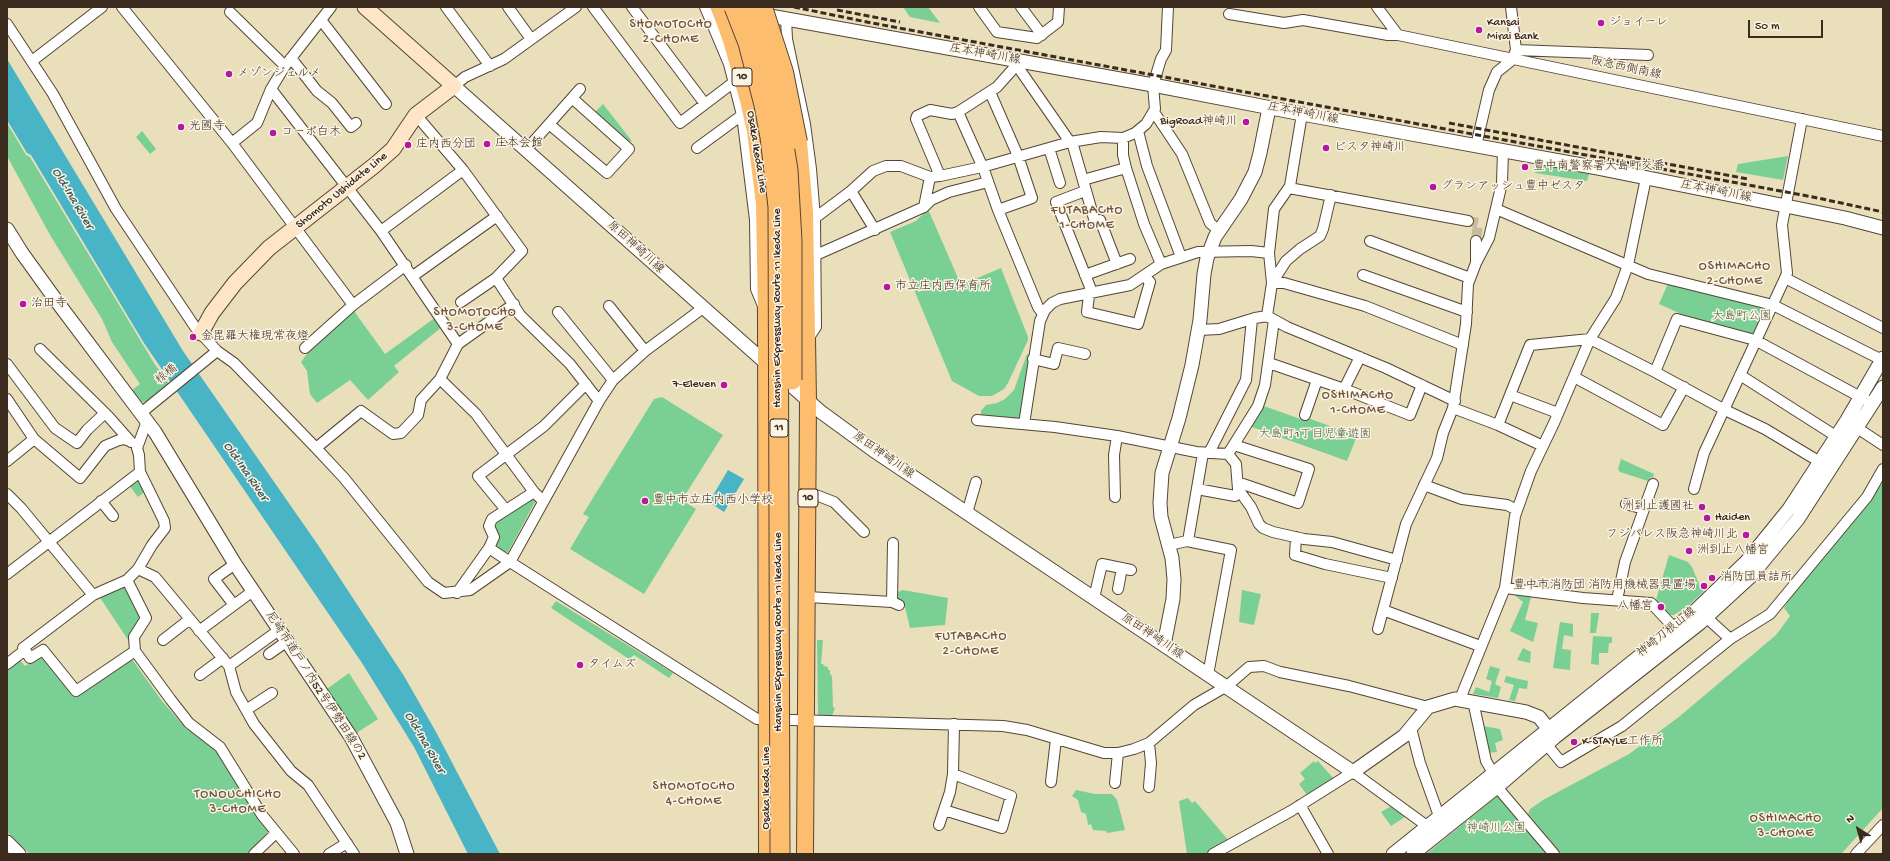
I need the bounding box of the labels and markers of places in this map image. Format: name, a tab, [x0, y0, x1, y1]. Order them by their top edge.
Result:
place label: Kansai Mirai Bank	[1487, 16, 1538, 44]
place label: ジョイーレ	[1609, 16, 1668, 30]
marker: ジョイーレ	[1596, 18, 1606, 28]
marker: Kansai Mirai Bank	[1474, 25, 1484, 35]
place label: メゾンジェルメ	[237, 67, 321, 81]
marker: メゾンジェルメ	[224, 69, 234, 79]
place label: BigRoad神崎川	[1160, 115, 1238, 129]
marker: BigRoad神崎川	[1241, 117, 1251, 127]
place label: 光國寺	[189, 120, 225, 134]
marker: 光國寺	[176, 122, 186, 132]
place label: コーポ白木	[281, 126, 341, 140]
marker: コーポ白木	[268, 128, 278, 138]
place label: 庄本会館	[495, 137, 543, 151]
place label: 庄内西分団	[416, 138, 476, 152]
marker: 庄本会館	[482, 139, 492, 149]
marker: 庄内西分団	[403, 140, 413, 150]
place label: ビスタ神崎川	[1334, 141, 1406, 155]
marker: ビスタ神崎川	[1321, 143, 1331, 153]
place label: 豊中南警察署大島町交番	[1533, 160, 1665, 174]
marker: 豊中南警察署大島町交番	[1520, 162, 1530, 172]
place label: グランアッシュ豊中ゼスタ	[1441, 180, 1585, 194]
marker: グランアッシュ豊中ゼスタ	[1428, 182, 1438, 192]
place label: 市立庄内西保育所	[895, 280, 991, 294]
marker: 市立庄内西保育所	[882, 282, 892, 292]
place label: 治田寺	[31, 297, 67, 311]
marker: 治田寺	[18, 299, 28, 309]
place label: 金毘羅大権現常夜燈	[201, 330, 309, 344]
marker: 金毘羅大権現常夜燈	[188, 332, 198, 342]
place label: 7-Eleven	[672, 378, 716, 392]
marker: 7-Eleven	[719, 380, 729, 390]
place label: 豊中市立庄内西小学校	[653, 494, 773, 508]
marker: 豊中市立庄内西小学校	[640, 496, 650, 506]
place label: 洲到止護國社	[1622, 500, 1694, 514]
marker: 洲到止護國社	[1697, 502, 1707, 512]
place label: Haiden	[1715, 511, 1750, 525]
marker: Haiden	[1702, 513, 1712, 523]
place label: フジパレス阪急神崎川北	[1606, 528, 1738, 542]
marker: フジパレス阪急神崎川北	[1741, 530, 1751, 540]
place label: 洲到止八幡宮	[1697, 544, 1769, 558]
marker: 洲到止八幡宮	[1684, 546, 1694, 556]
place label: 消防団員詰所	[1720, 571, 1792, 585]
marker: 消防団員詰所	[1707, 573, 1717, 583]
place label: 豊中市消防団 消防用機械器具置場	[1513, 579, 1696, 593]
marker: 豊中市消防団 消防用機械器具置場	[1699, 581, 1709, 591]
place label: 八幡宮	[1617, 600, 1653, 614]
marker: 八幡宮	[1656, 602, 1666, 612]
place label: タイムズ	[588, 658, 636, 672]
marker: タイムズ	[575, 660, 585, 670]
place label: K-STAYLE工作所	[1582, 735, 1663, 749]
marker: K-STAYLE工作所	[1569, 737, 1579, 747]

